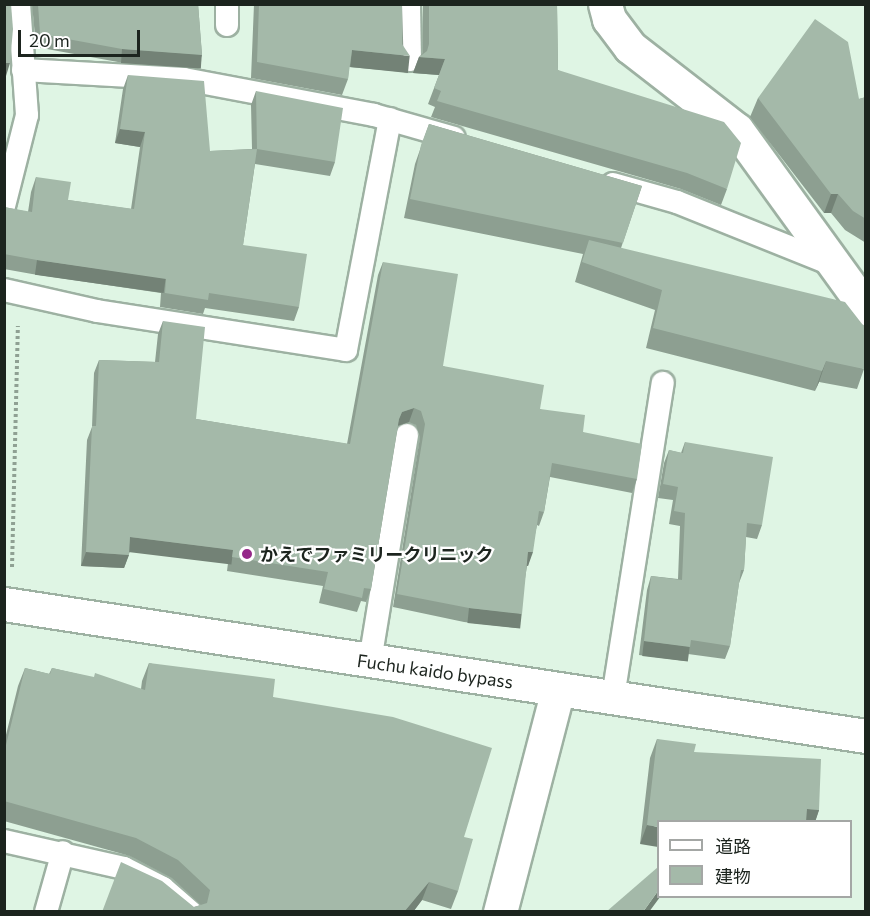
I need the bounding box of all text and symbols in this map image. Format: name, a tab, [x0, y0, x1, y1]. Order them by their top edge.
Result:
scale bar	[21, 18, 142, 56]
text: 20 m	[29, 29, 70, 51]
place label: かえでファミリークリニック	[260, 543, 494, 565]
marker: かえでファミリークリニック	[238, 545, 256, 563]
street label: Fuchu kaido bypass	[356, 649, 514, 693]
legend	[657, 820, 852, 898]
text: 道路	[715, 835, 751, 857]
text: 建物	[715, 865, 751, 887]

